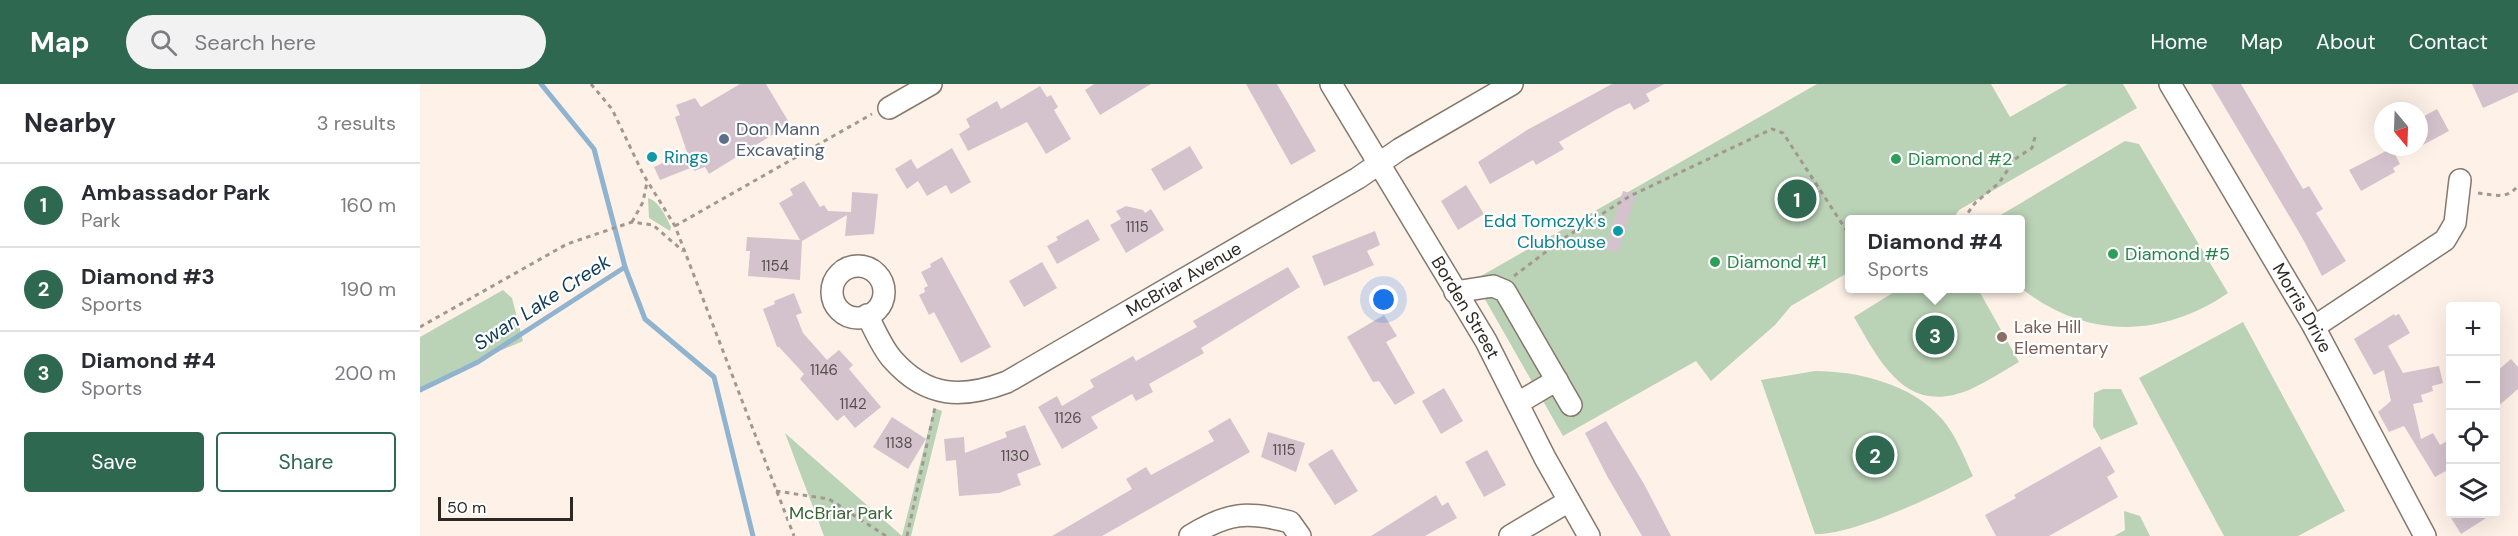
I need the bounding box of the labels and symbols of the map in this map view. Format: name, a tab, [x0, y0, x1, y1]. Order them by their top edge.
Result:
north arrow	[2374, 102, 2428, 156]
place label: Don Mann Excavating	[736, 117, 825, 162]
marker: Don Mann Excavating	[717, 132, 731, 146]
place label: Rings	[664, 145, 708, 169]
place label: Diamond #2	[1908, 147, 2012, 171]
marker: Rings	[645, 150, 659, 164]
marker: Diamond #2	[1889, 152, 1903, 166]
pin: 1	[1778, 176, 1816, 222]
place label: Edd Tomczyk's Clubhouse	[1484, 209, 1606, 254]
house number: 1115	[1125, 217, 1149, 237]
marker: Edd Tomczyk's Clubhouse	[1611, 224, 1625, 238]
street label: McBriar Avenue	[1122, 236, 1246, 322]
place label: Diamond #5	[2125, 242, 2230, 266]
marker: Diamond #5	[2106, 247, 2120, 261]
water label: Swan Lake Creek	[469, 248, 616, 356]
place label: Diamond #1	[1727, 250, 1827, 274]
street label: Borden Street	[1426, 252, 1505, 363]
marker: Diamond #1	[1708, 255, 1722, 269]
house number: 1154	[761, 256, 789, 276]
street label: Morris Drive	[2267, 259, 2338, 357]
your location	[1369, 285, 1398, 314]
pin: 3	[1916, 312, 1954, 358]
place label: Lake Hill Elementary	[2014, 315, 2109, 360]
marker: Lake Hill Elementary	[1995, 330, 2009, 344]
house number: 1146	[810, 360, 838, 380]
house number: 1142	[839, 394, 867, 414]
house number: 1126	[1054, 408, 1082, 428]
pin: 2	[1856, 432, 1894, 478]
house number: 1138	[885, 433, 913, 453]
house number: 1115	[1272, 440, 1296, 460]
house number: 1130	[1001, 446, 1029, 466]
scale bar	[438, 494, 573, 522]
park label: McBriar Park	[789, 501, 893, 525]

